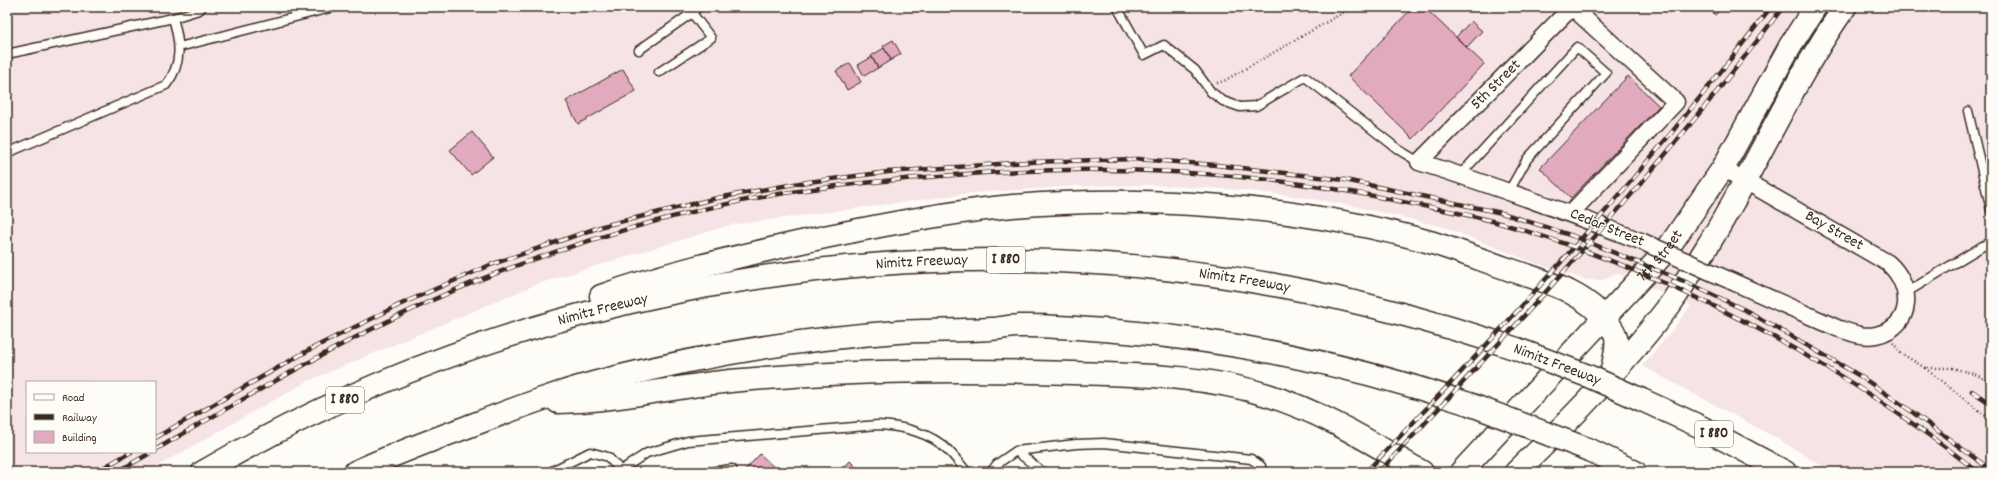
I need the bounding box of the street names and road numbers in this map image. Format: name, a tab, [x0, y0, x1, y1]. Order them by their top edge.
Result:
street label: 5th Street	[1466, 54, 1527, 115]
street label: Cedar Street	[1566, 203, 1648, 253]
street label: Bay Street	[1800, 205, 1868, 257]
street label: 7th Street	[1631, 225, 1689, 287]
road number: I 880	[987, 247, 1025, 273]
street label: Nimitz Freeway	[875, 249, 968, 276]
street label: Nimitz Freeway	[1198, 262, 1292, 299]
street label: Nimitz Freeway	[555, 287, 650, 332]
street label: Nimitz Freeway	[1510, 338, 1604, 392]
road number: I 880	[326, 387, 364, 413]
road number: I 880	[1695, 421, 1733, 447]

